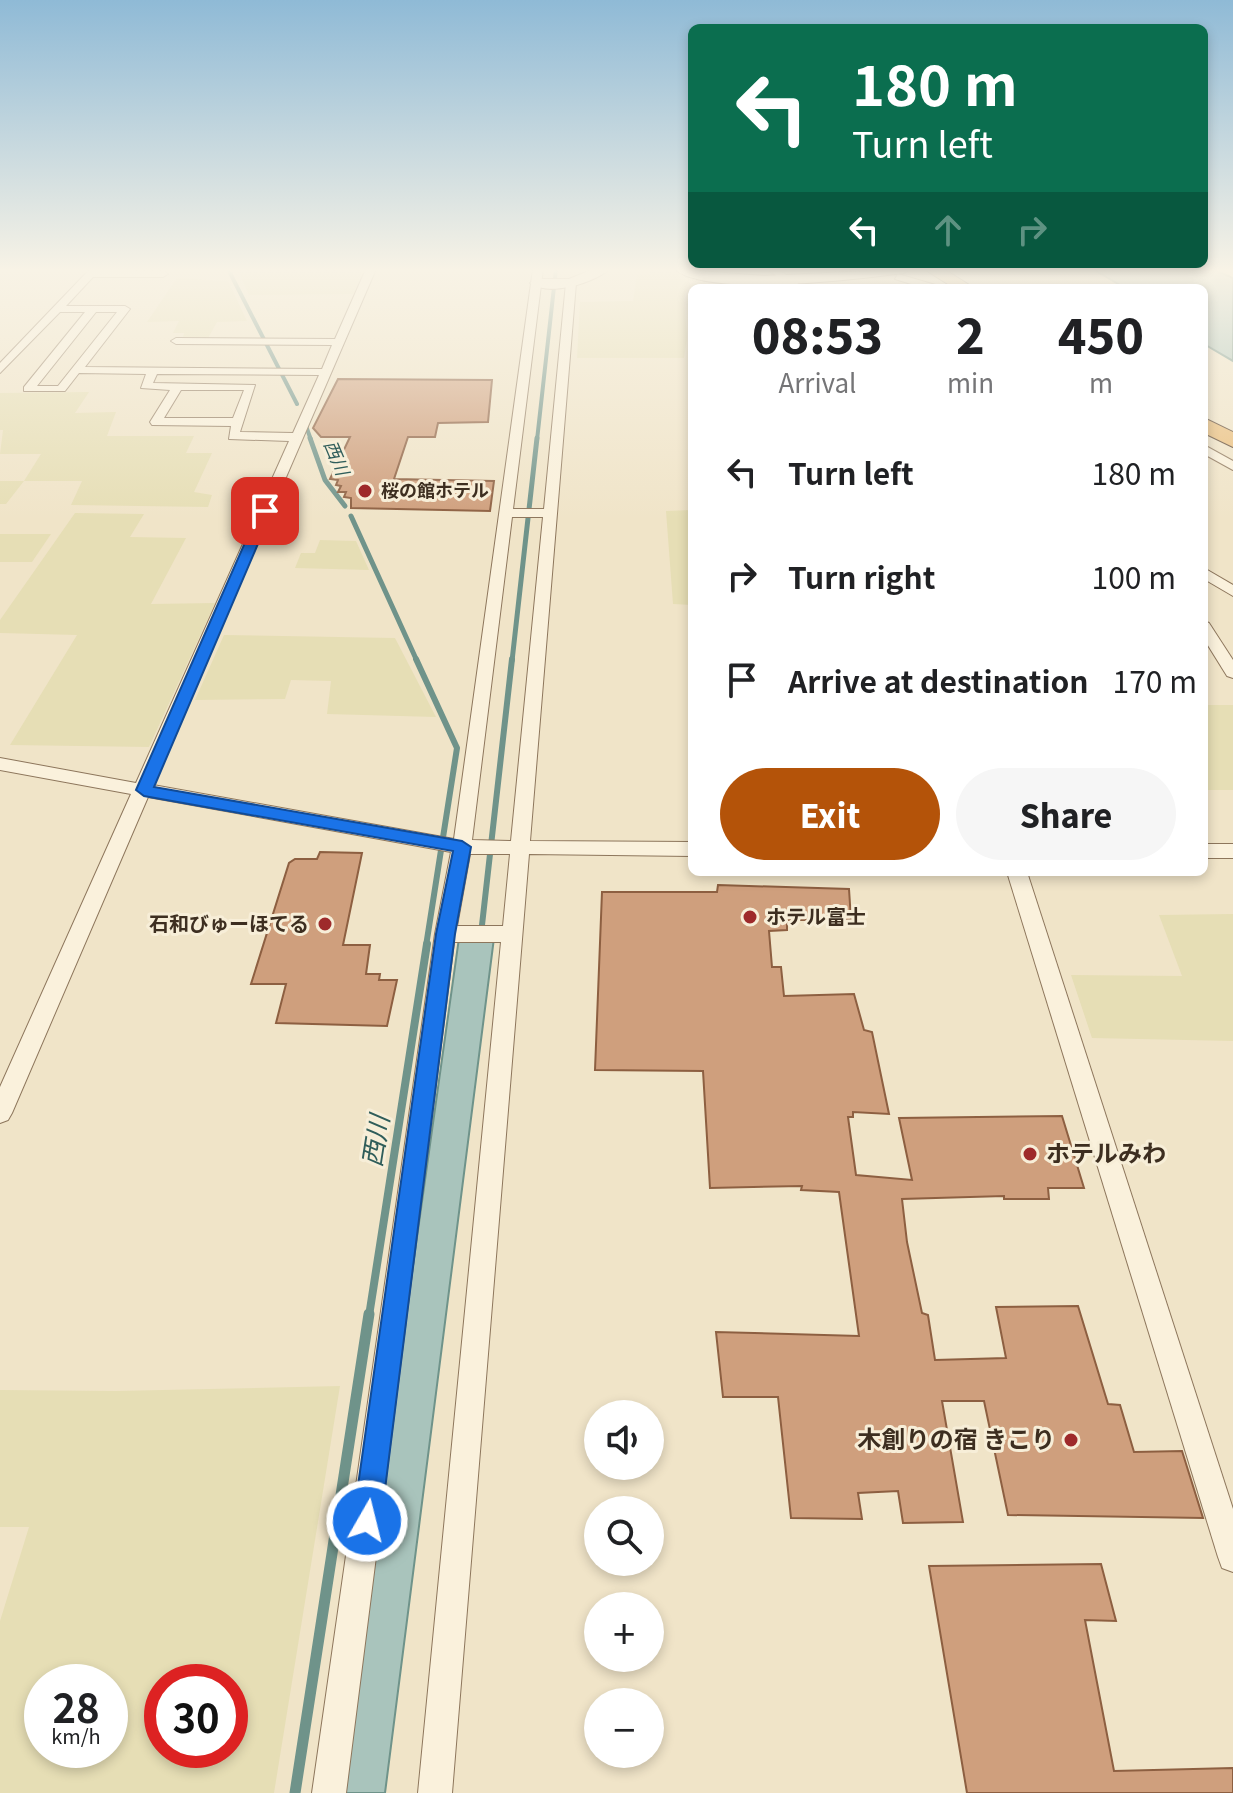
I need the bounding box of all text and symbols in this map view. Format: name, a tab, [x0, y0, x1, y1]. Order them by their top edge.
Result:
text: 180 m	[852, 41, 1018, 122]
icon: left	[720, 56, 824, 160]
text: Turn left	[852, 116, 993, 168]
icon: left	[842, 208, 886, 252]
icon: ahead	[926, 208, 970, 252]
icon: right	[1010, 208, 1054, 252]
text: 08:53	[752, 298, 883, 368]
text: 2	[956, 298, 985, 368]
text: 450	[1058, 298, 1144, 368]
text: Arrival	[778, 363, 856, 400]
text: min	[947, 363, 994, 400]
text: m	[1089, 363, 1113, 400]
water label: 西川	[319, 436, 358, 481]
icon: left	[720, 450, 764, 494]
text: Turn left	[788, 450, 914, 494]
text: 180 m	[1092, 450, 1176, 494]
place label: 桜の館ホテル	[381, 476, 489, 502]
pin	[231, 477, 299, 545]
marker: 桜の館ホテル	[356, 482, 374, 500]
icon: arrive	[243, 489, 287, 533]
icon: right	[720, 554, 764, 598]
text: Turn right	[788, 554, 935, 598]
text: 100 m	[1092, 554, 1176, 598]
icon: arrive	[720, 658, 764, 702]
text: Arrive at destination	[788, 658, 1089, 702]
text: 170 m	[1113, 658, 1197, 702]
button: Exit	[720, 768, 940, 860]
button: Share	[956, 768, 1176, 860]
place label: ホテル富士	[766, 901, 866, 930]
place label: 石和びゅーほてる	[149, 908, 309, 937]
marker: ホテル富士	[741, 908, 759, 926]
marker: 石和びゅーほてる	[316, 915, 334, 933]
water label: 西川	[351, 1109, 396, 1169]
place label: ホテルみわ	[1046, 1134, 1166, 1169]
marker: ホテルみわ	[1021, 1145, 1039, 1163]
map controls	[584, 1400, 664, 1768]
button: sound	[584, 1400, 664, 1480]
place label: 木創りの宿 きこり	[858, 1420, 1055, 1455]
marker: 木創りの宿 きこり	[1062, 1431, 1080, 1449]
position arrow	[325, 1479, 409, 1563]
button: search	[584, 1496, 664, 1576]
button: +	[584, 1592, 664, 1672]
speed limit sign: 30	[144, 1664, 248, 1768]
text: 28	[52, 1677, 100, 1735]
button: −	[584, 1688, 664, 1768]
text: km/h	[51, 1721, 101, 1750]

